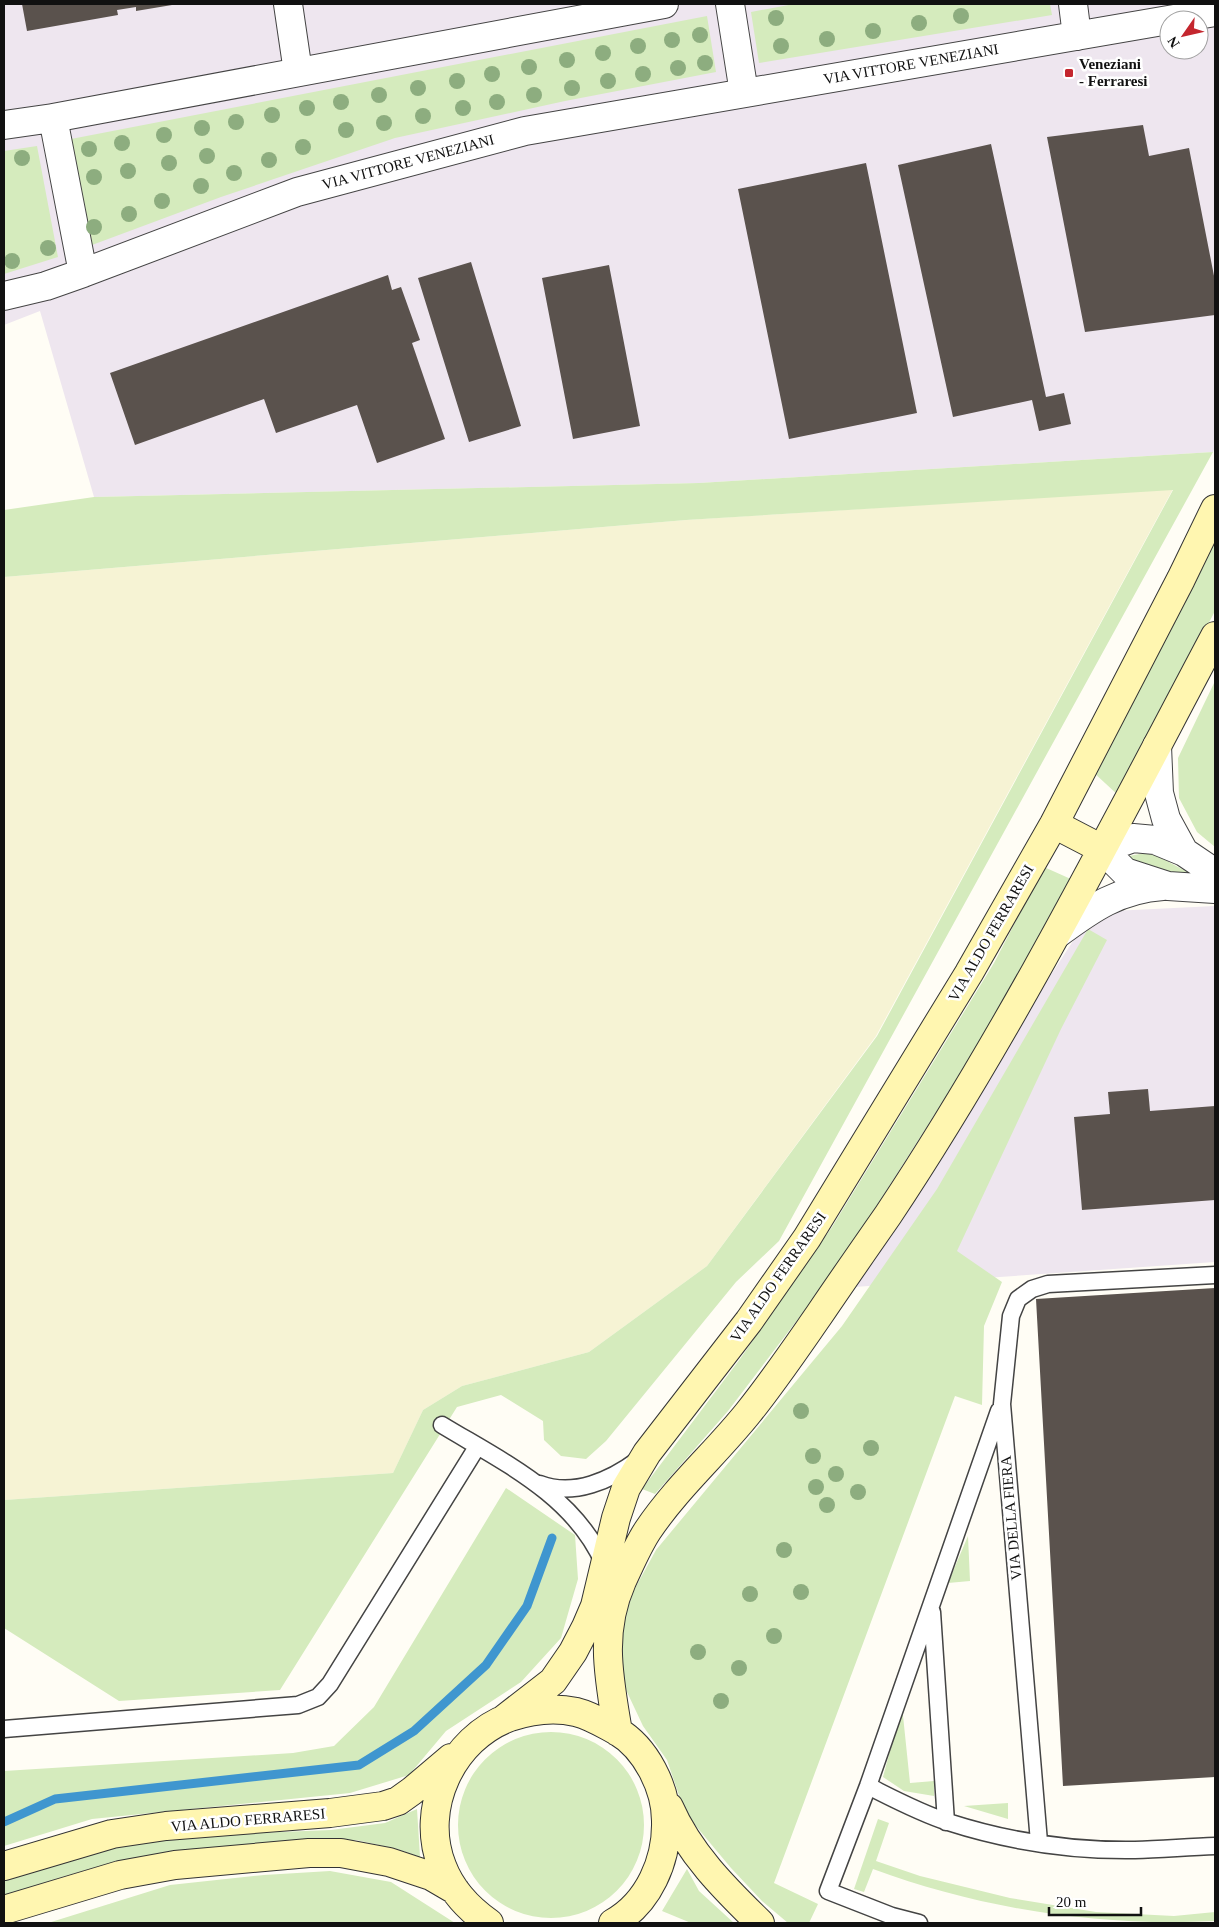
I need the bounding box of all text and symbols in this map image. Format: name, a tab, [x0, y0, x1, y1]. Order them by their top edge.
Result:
north arrow	[1159, 10, 1209, 60]
text: N	[1165, 34, 1183, 50]
street label: VIA VITTORE VENEZIANI	[822, 41, 1000, 87]
place label: Veneziani - Ferraresi	[1079, 56, 1147, 89]
marker: Veneziani - Ferraresi	[1063, 67, 1075, 79]
street label: VIA VITTORE VENEZIANI	[320, 131, 496, 193]
street label: VIA ALDO FERRARESI	[945, 862, 1037, 1004]
street label: VIA ALDO FERRARESI	[727, 1209, 829, 1345]
street label: VIA DELLA FIERA	[998, 1455, 1024, 1581]
street label: VIA ALDO FERRARESI	[170, 1805, 326, 1835]
scale bar	[1049, 1884, 1142, 1916]
text: 20 m	[1056, 1894, 1087, 1910]

